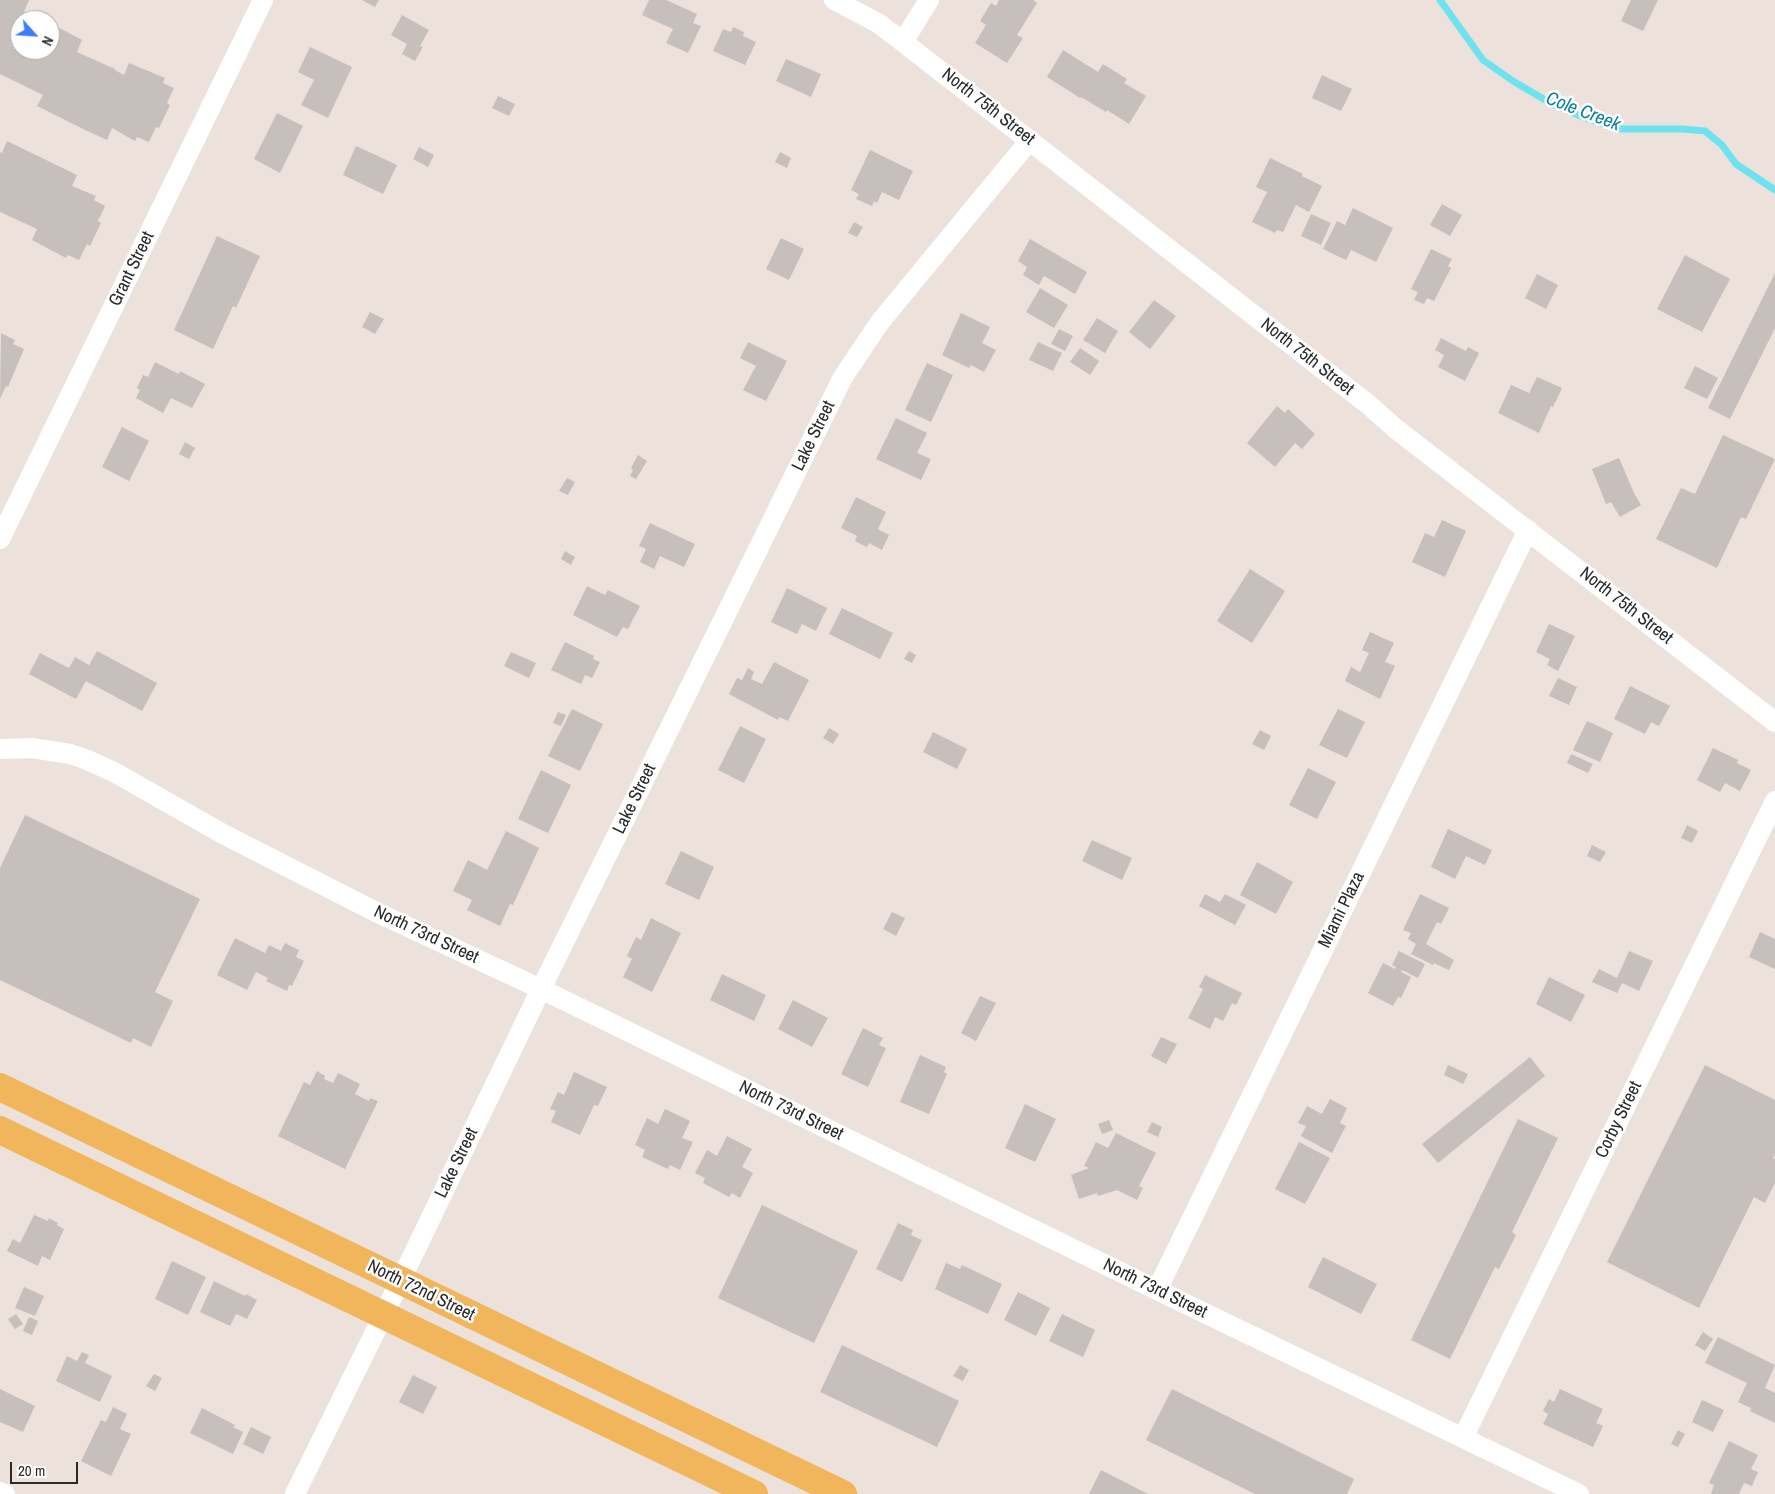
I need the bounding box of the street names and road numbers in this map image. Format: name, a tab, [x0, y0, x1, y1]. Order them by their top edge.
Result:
street label: North 75th Street	[937, 64, 1039, 150]
street label: Grant Street	[105, 228, 159, 310]
street label: North 75th Street	[1256, 314, 1358, 400]
street label: Lake Street	[788, 397, 840, 475]
street label: North 75th Street	[1575, 563, 1677, 649]
street label: Lake Street	[609, 760, 661, 838]
street label: Miami Plaza	[1314, 868, 1370, 952]
street label: North 73rd Street	[370, 901, 482, 969]
street label: North 73rd Street	[735, 1076, 847, 1146]
street label: Corby Street	[1591, 1078, 1647, 1162]
street label: Lake Street	[431, 1124, 483, 1202]
street label: North 73rd Street	[1099, 1254, 1211, 1324]
street label: North 72nd Street	[364, 1256, 478, 1326]

